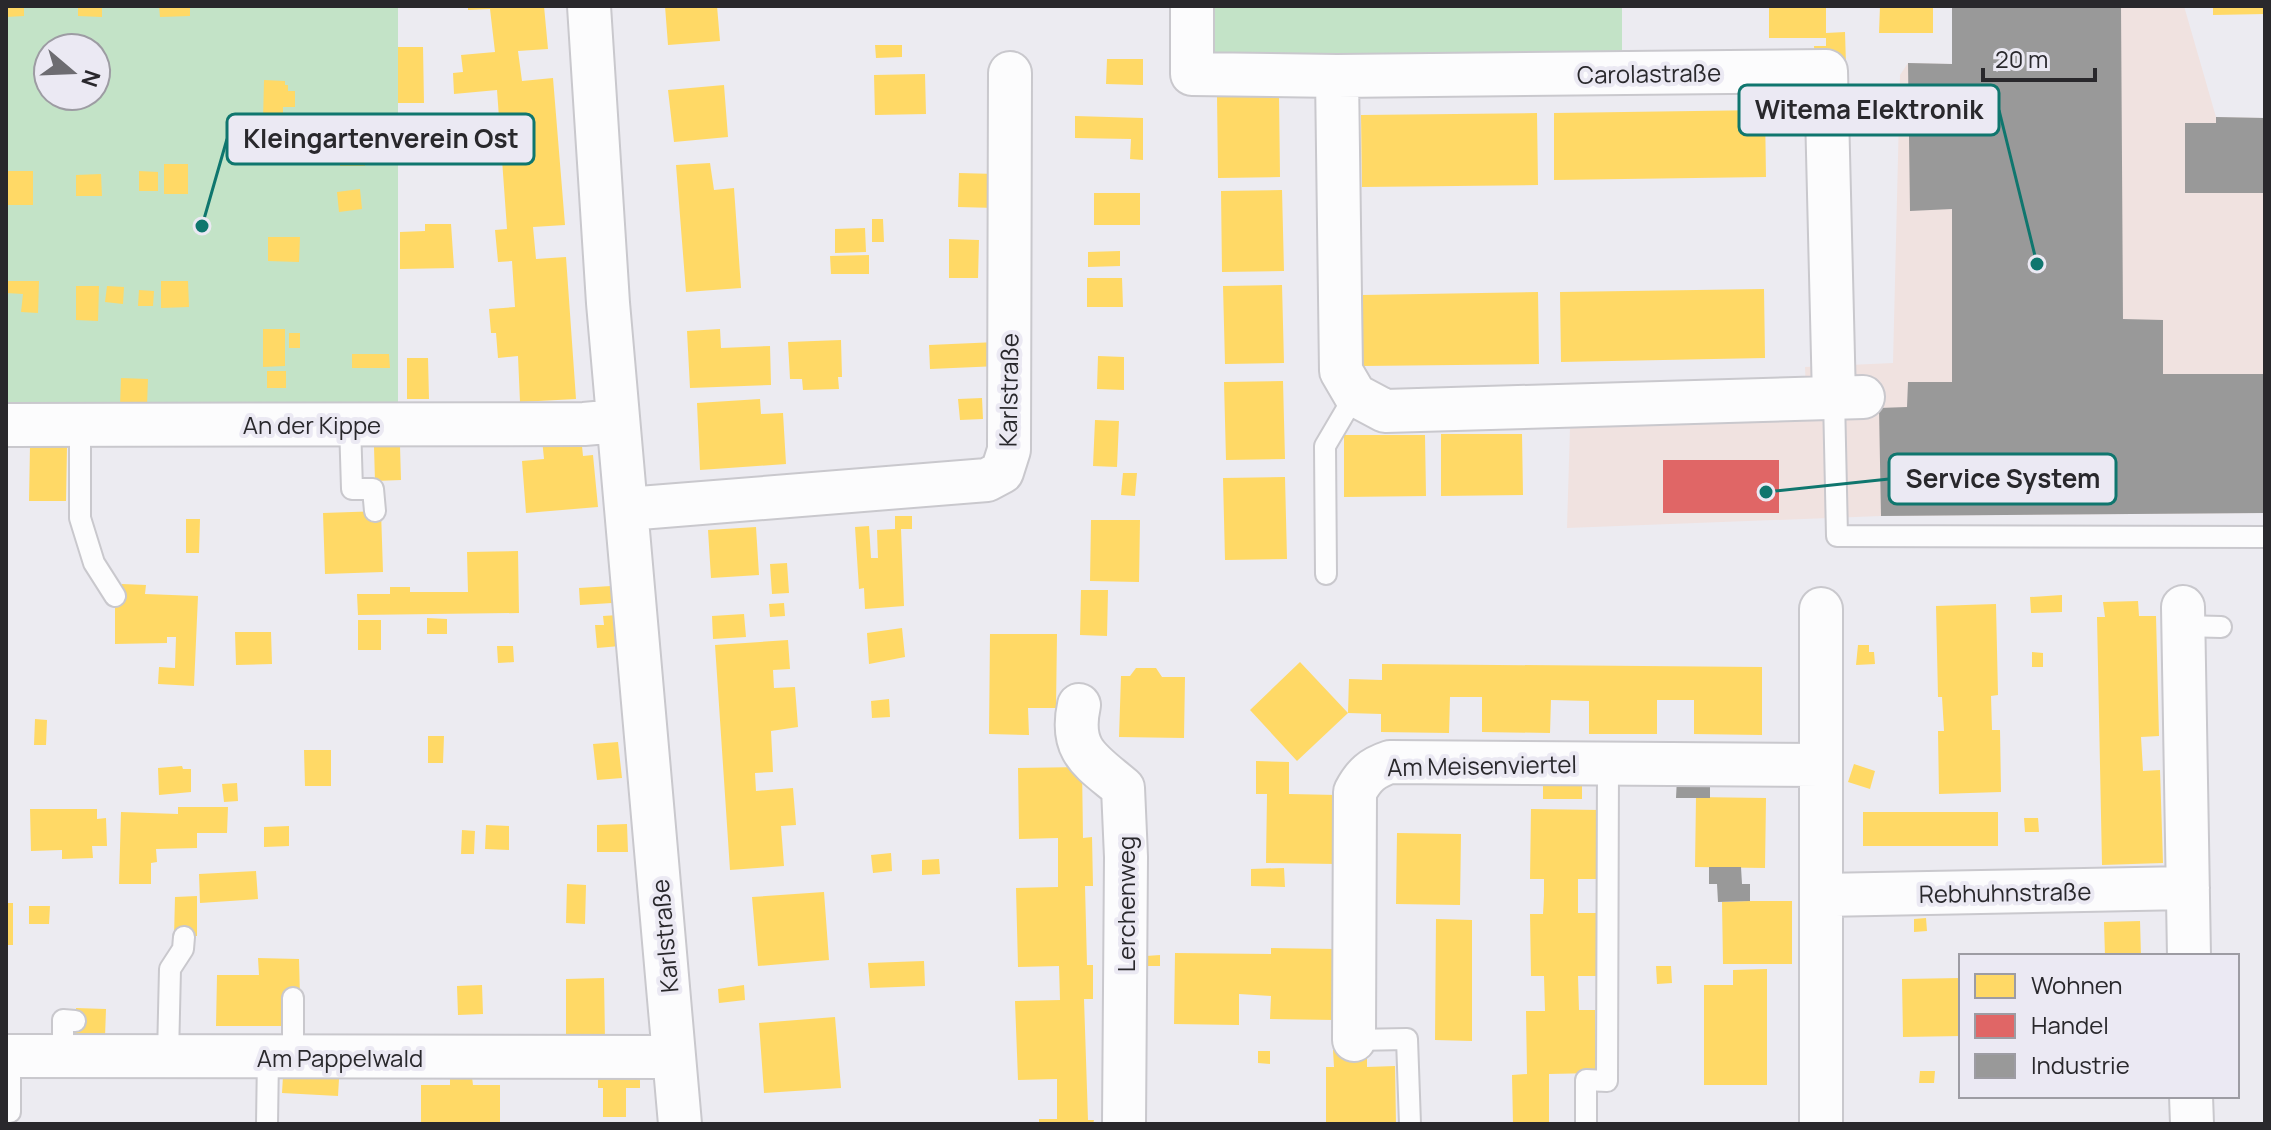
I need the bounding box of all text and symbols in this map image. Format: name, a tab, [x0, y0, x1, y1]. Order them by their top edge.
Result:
north arrow	[32, 32, 112, 112]
scale bar	[1983, 32, 2095, 82]
text: 20 m	[1995, 42, 2048, 75]
street label: Carolastraße	[1577, 55, 1721, 91]
text: N	[74, 66, 108, 91]
callout: Witema Elektronik	[1739, 85, 1999, 135]
text: Witema Elektronik	[1755, 91, 1984, 127]
callout: Kleingartenverein Ost	[227, 114, 534, 164]
text: Kleingartenverein Ost	[243, 120, 519, 156]
street label: Karlstraße	[991, 333, 1025, 447]
street label: An der Kippe	[243, 408, 381, 441]
callout: Service System	[1889, 454, 2116, 504]
text: Service System	[1906, 460, 2100, 496]
street label: Am Meisenviertel	[1387, 747, 1577, 783]
street label: Lerchenweg	[1109, 836, 1142, 972]
street label: Rebhuhnstraße	[1918, 874, 2092, 910]
street label: Karlstraße	[643, 878, 685, 994]
legend	[1959, 954, 2239, 1098]
text: Wohnen	[2031, 968, 2123, 1001]
text: Handel	[2031, 1008, 2109, 1041]
street label: Am Pappelwald	[257, 1041, 423, 1074]
text: Industrie	[2031, 1048, 2130, 1081]

